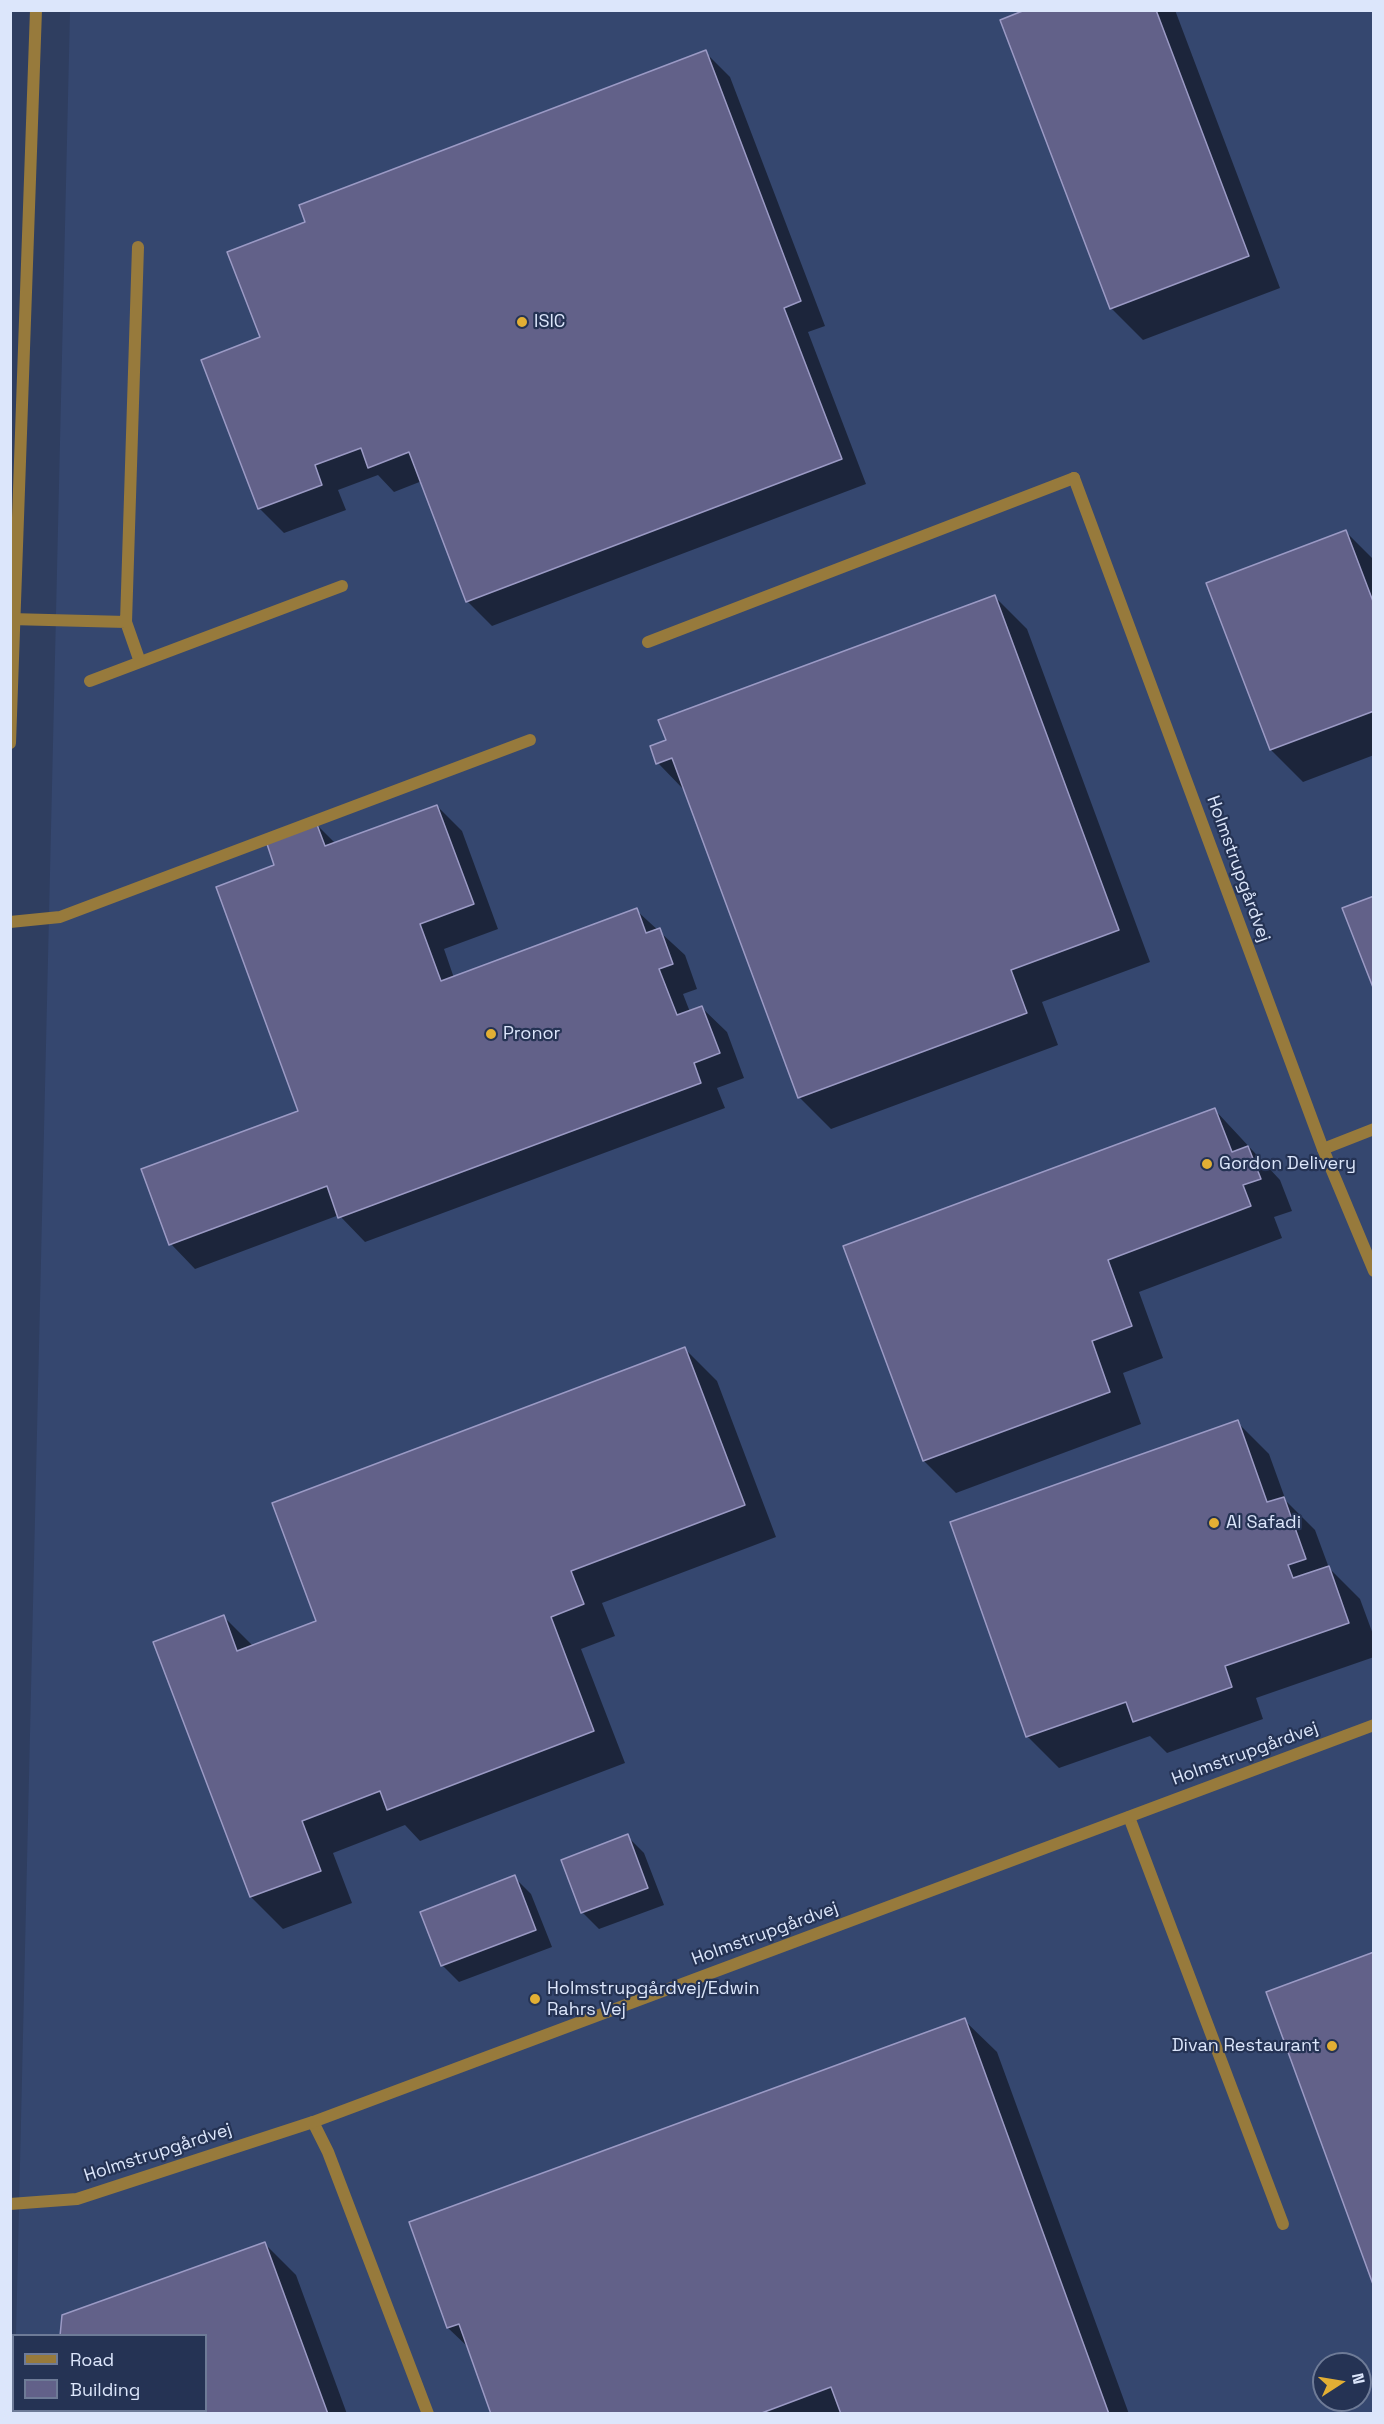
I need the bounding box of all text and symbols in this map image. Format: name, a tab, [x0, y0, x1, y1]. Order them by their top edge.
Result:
place label: ISIC	[534, 311, 565, 333]
marker: ISIC	[515, 315, 529, 329]
street label: Holmstrupgårdvej	[1201, 793, 1275, 945]
place label: Pronor	[503, 1023, 560, 1045]
marker: Pronor	[484, 1027, 498, 1041]
place label: Gordon Delivery	[1219, 1153, 1356, 1175]
marker: Gordon Delivery	[1200, 1157, 1214, 1171]
place label: Al Safadi	[1226, 1512, 1301, 1534]
marker: Al Safadi	[1207, 1516, 1221, 1530]
street label: Holmstrupgårdvej	[1169, 1717, 1321, 1791]
street label: Holmstrupgårdvej	[689, 1897, 841, 1971]
place label: Holmstrupgårdvej/Edwin Rahrs Vej	[547, 1978, 759, 2020]
marker: Holmstrupgårdvej/Edwin Rahrs Vej	[528, 1992, 542, 2006]
place label: Divan Restaurant	[1172, 2035, 1320, 2057]
marker: Divan Restaurant	[1325, 2039, 1339, 2053]
street label: Holmstrupgårdvej	[81, 2119, 235, 2187]
legend	[12, 2334, 207, 2412]
text: Road	[70, 2348, 114, 2371]
north arrow	[1312, 2352, 1372, 2412]
text: N	[1347, 2371, 1370, 2386]
text: Building	[70, 2378, 140, 2401]

